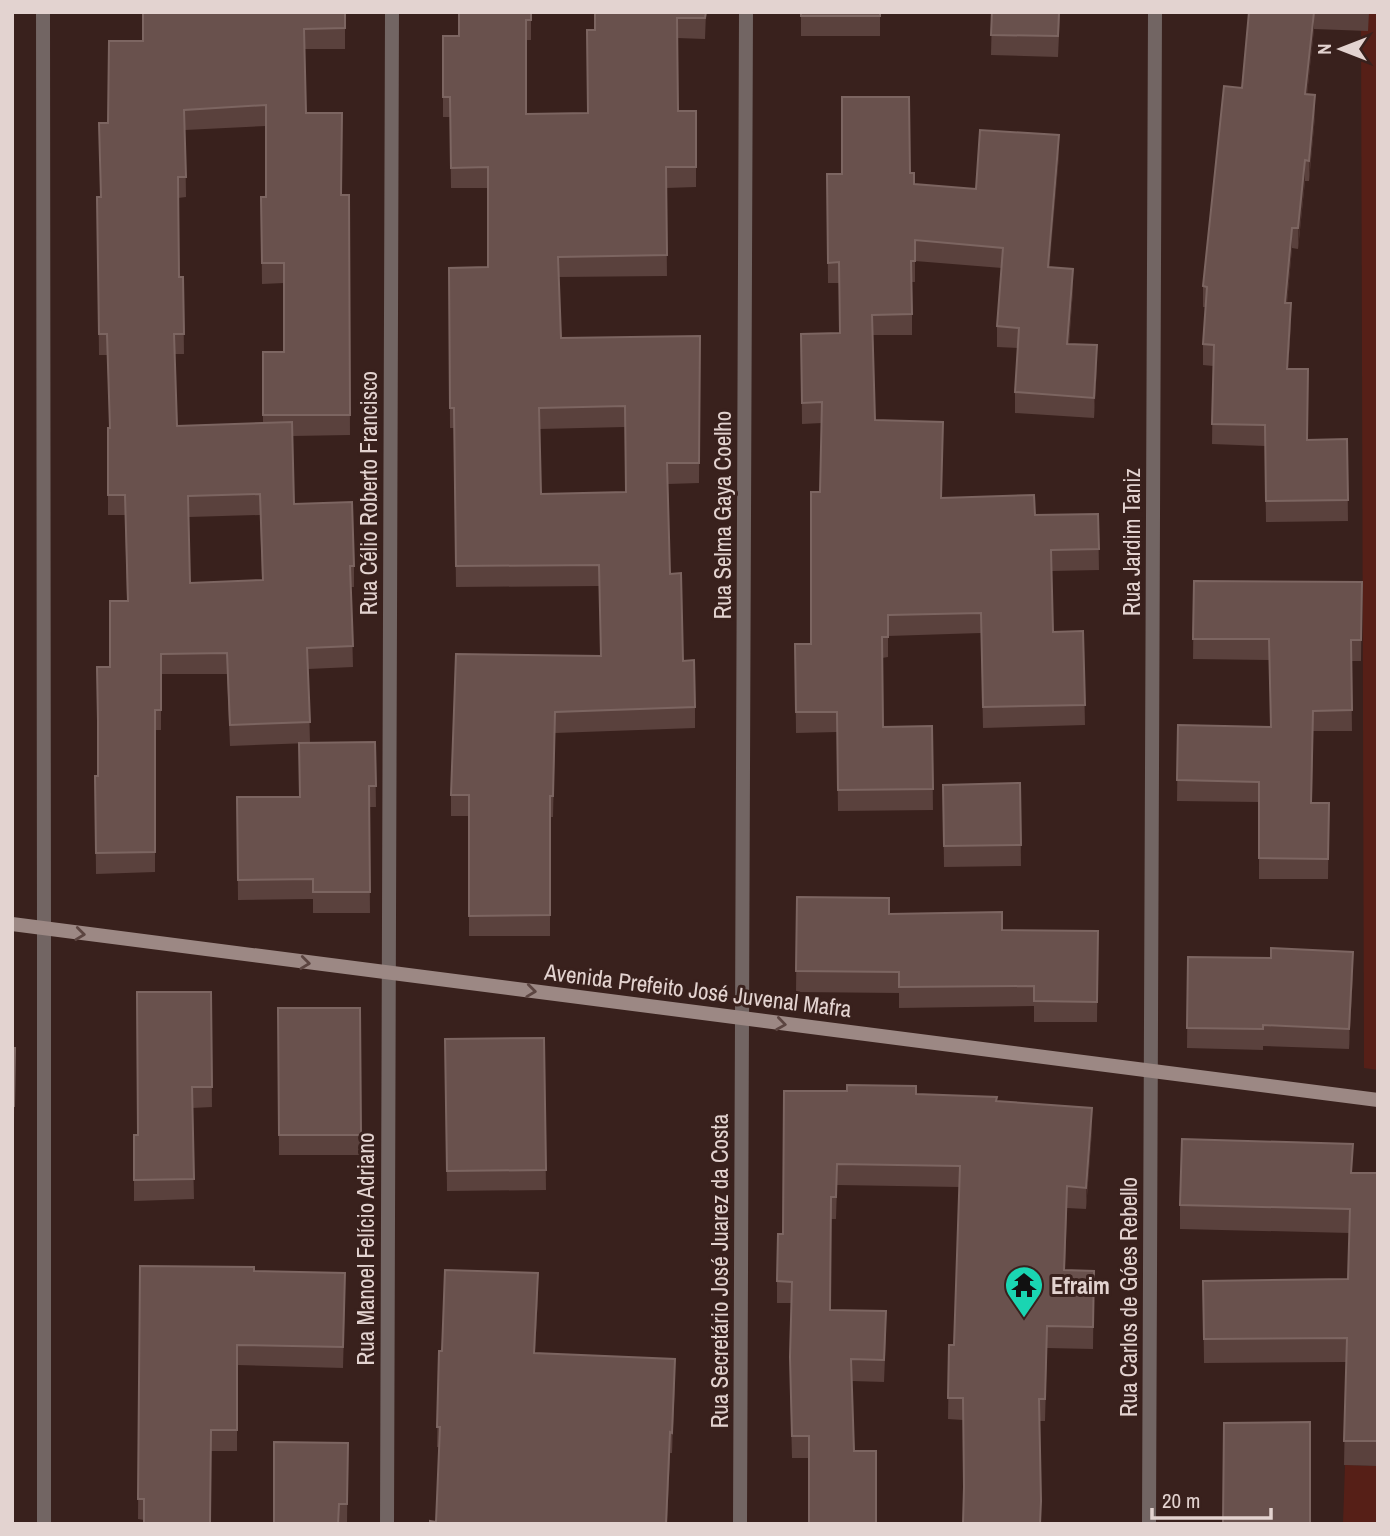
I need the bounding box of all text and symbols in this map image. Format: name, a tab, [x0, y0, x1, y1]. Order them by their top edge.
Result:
north arrow	[1306, 14, 1376, 84]
text: N	[1311, 43, 1337, 55]
street label: Rua Célio Roberto Francisco	[353, 371, 384, 615]
street label: Rua Selma Gaya Coelho	[707, 411, 738, 619]
street label: Rua Jardim Taniz	[1116, 468, 1147, 616]
one-way arrow	[74, 926, 86, 941]
one-way arrow	[300, 955, 311, 970]
street label: Avenida Prefeito José Juvenal Mafra	[542, 956, 854, 1024]
one-way arrow	[525, 984, 537, 999]
one-way arrow	[775, 1016, 787, 1031]
street label: Rua Secretário José Juarez da Costa	[704, 1113, 735, 1428]
street label: Rua Manoel Felício Adriano	[350, 1133, 381, 1365]
street label: Rua Carlos de Góes Rebello	[1113, 1177, 1144, 1417]
temple icon: Efraim	[1003, 1264, 1045, 1319]
place label: Efraim	[1051, 1270, 1110, 1301]
scale bar	[1152, 1476, 1271, 1520]
text: 20 m	[1162, 1486, 1200, 1515]

